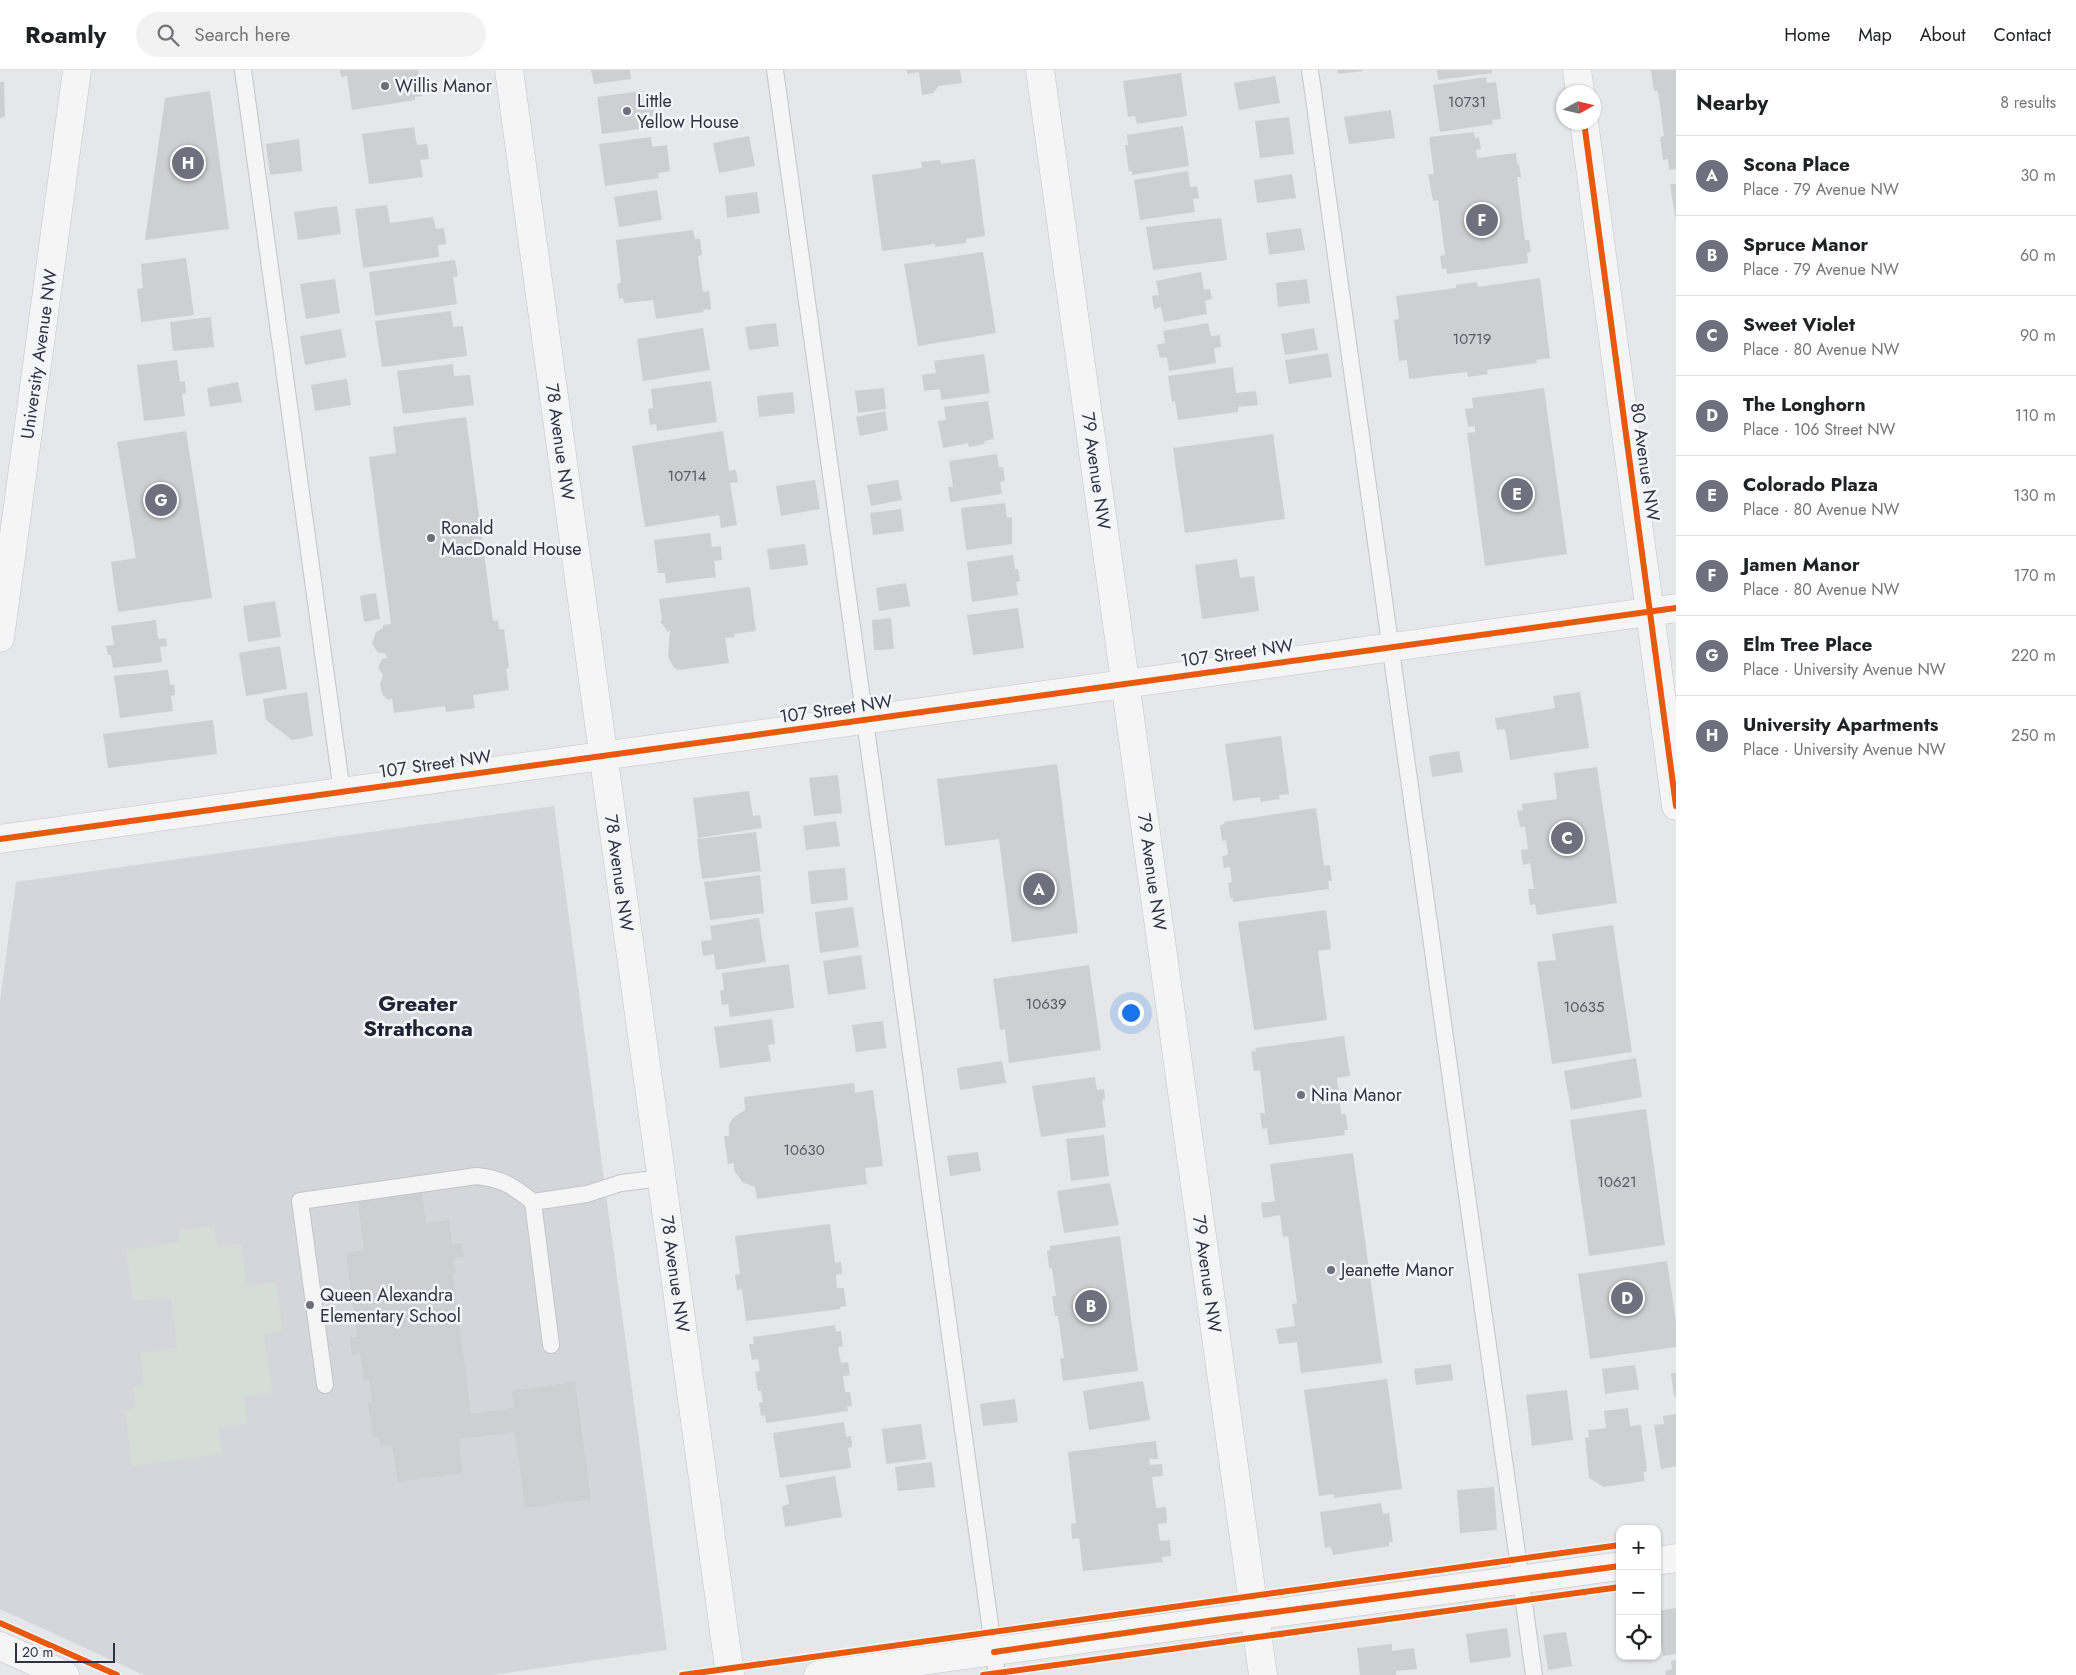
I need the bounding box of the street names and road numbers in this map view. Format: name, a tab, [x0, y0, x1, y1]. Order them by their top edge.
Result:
street label: University Avenue NW	[14, 267, 64, 441]
street label: 78 Avenue NW	[539, 382, 581, 502]
street label: 80 Avenue NW	[1624, 401, 1666, 523]
street label: 79 Avenue NW	[1075, 411, 1117, 532]
street label: 107 Street NW	[1179, 632, 1295, 674]
street label: 107 Street NW	[778, 688, 894, 730]
street label: 107 Street NW	[377, 743, 493, 785]
street label: 79 Avenue NW	[1131, 812, 1173, 933]
street label: 78 Avenue NW	[598, 813, 640, 933]
street label: 78 Avenue NW	[654, 1214, 696, 1334]
street label: 79 Avenue NW	[1186, 1214, 1228, 1335]

